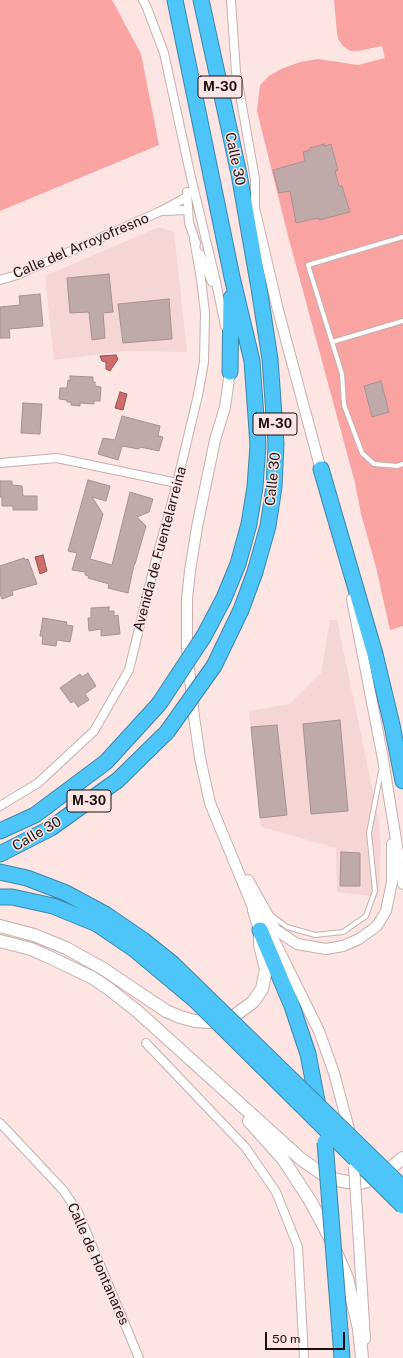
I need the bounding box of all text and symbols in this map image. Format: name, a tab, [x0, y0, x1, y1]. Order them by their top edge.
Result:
road number: M-30	[198, 76, 242, 98]
street label: Calle 30	[221, 131, 249, 187]
street label: Calle del Arroyofresno	[11, 210, 151, 282]
road number: M-30	[253, 413, 297, 435]
street label: Calle 30	[262, 451, 284, 507]
street label: Avenida de Fuentelarreina	[130, 465, 190, 633]
road number: M-30	[67, 790, 111, 812]
street label: Calle 30	[9, 813, 65, 855]
street label: Calle de Hontanares	[64, 1200, 132, 1328]
scale bar	[267, 1324, 347, 1350]
text: 50 m	[272, 1332, 300, 1346]

